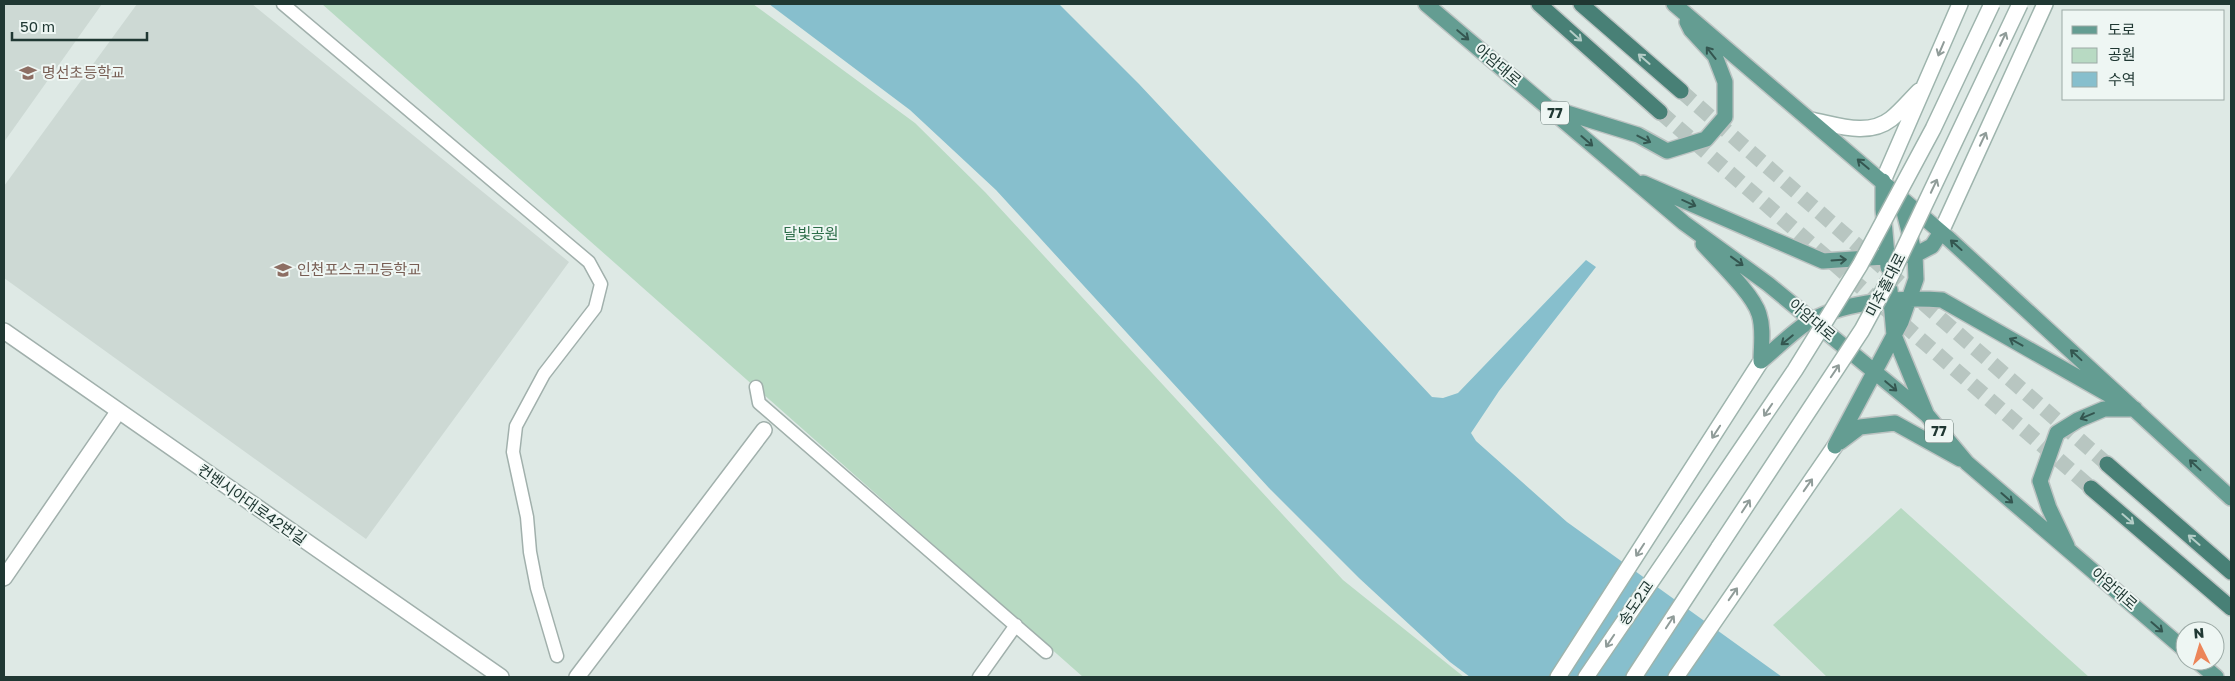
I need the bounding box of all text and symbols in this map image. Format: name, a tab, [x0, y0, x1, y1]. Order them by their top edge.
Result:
scale bar	[12, 10, 148, 42]
legend	[2062, 10, 2225, 100]
text: 50 m	[20, 17, 55, 35]
text: 도로	[2108, 20, 2136, 38]
one-way arrow	[1457, 30, 1470, 41]
one-way arrow	[1569, 30, 1582, 42]
one-way arrow	[1999, 32, 2008, 47]
street label: 아암대로	[1472, 40, 1526, 89]
one-way arrow	[1935, 41, 1945, 56]
text: 공원	[2108, 45, 2136, 63]
one-way arrow	[1706, 47, 1717, 60]
one-way arrow	[1638, 53, 1651, 64]
school or university icon: 명선초등학교	[18, 63, 38, 83]
place label: 명선초등학교	[42, 63, 125, 81]
text: 수역	[2108, 70, 2136, 88]
road number: 77	[1541, 102, 1569, 125]
one-way arrow	[1978, 132, 1988, 147]
one-way arrow	[1580, 135, 1593, 146]
one-way arrow	[1636, 135, 1651, 144]
one-way arrow	[1857, 159, 1870, 170]
one-way arrow	[1929, 179, 1939, 194]
one-way arrow	[1681, 198, 1696, 208]
park label: 달빛공원	[783, 224, 839, 242]
one-way arrow	[1949, 239, 1962, 251]
street label: 미추홀대로	[1861, 250, 1909, 319]
one-way arrow	[1831, 255, 1847, 265]
one-way arrow	[1730, 256, 1743, 267]
school or university icon: 인천포스코고등학교	[273, 260, 293, 280]
place label: 인천포스코고등학교	[297, 260, 421, 278]
street label: 아암대로	[1786, 295, 1840, 344]
one-way arrow	[1781, 334, 1794, 345]
one-way arrow	[2009, 337, 2024, 347]
one-way arrow	[2069, 349, 2082, 361]
one-way arrow	[1830, 364, 1840, 378]
one-way arrow	[1884, 380, 1897, 391]
one-way arrow	[1763, 402, 1773, 416]
one-way arrow	[2080, 411, 2095, 421]
road number: 77	[1925, 420, 1953, 442]
one-way arrow	[1710, 424, 1720, 438]
one-way arrow	[2189, 459, 2202, 471]
street label: 컨벤시아대로42번길	[195, 460, 310, 548]
one-way arrow	[1803, 478, 1814, 492]
one-way arrow	[2001, 492, 2014, 504]
one-way arrow	[1741, 499, 1751, 513]
one-way arrow	[2121, 514, 2134, 525]
one-way arrow	[2188, 534, 2201, 546]
one-way arrow	[1635, 542, 1645, 556]
street label: 아암대로	[2088, 563, 2141, 613]
street label: 송도2교	[1614, 577, 1657, 628]
one-way arrow	[1728, 587, 1738, 601]
one-way arrow	[1665, 615, 1675, 629]
one-way arrow	[2151, 621, 2164, 632]
north arrow	[2175, 621, 2225, 671]
text: N	[2193, 624, 2205, 641]
one-way arrow	[1605, 634, 1615, 648]

